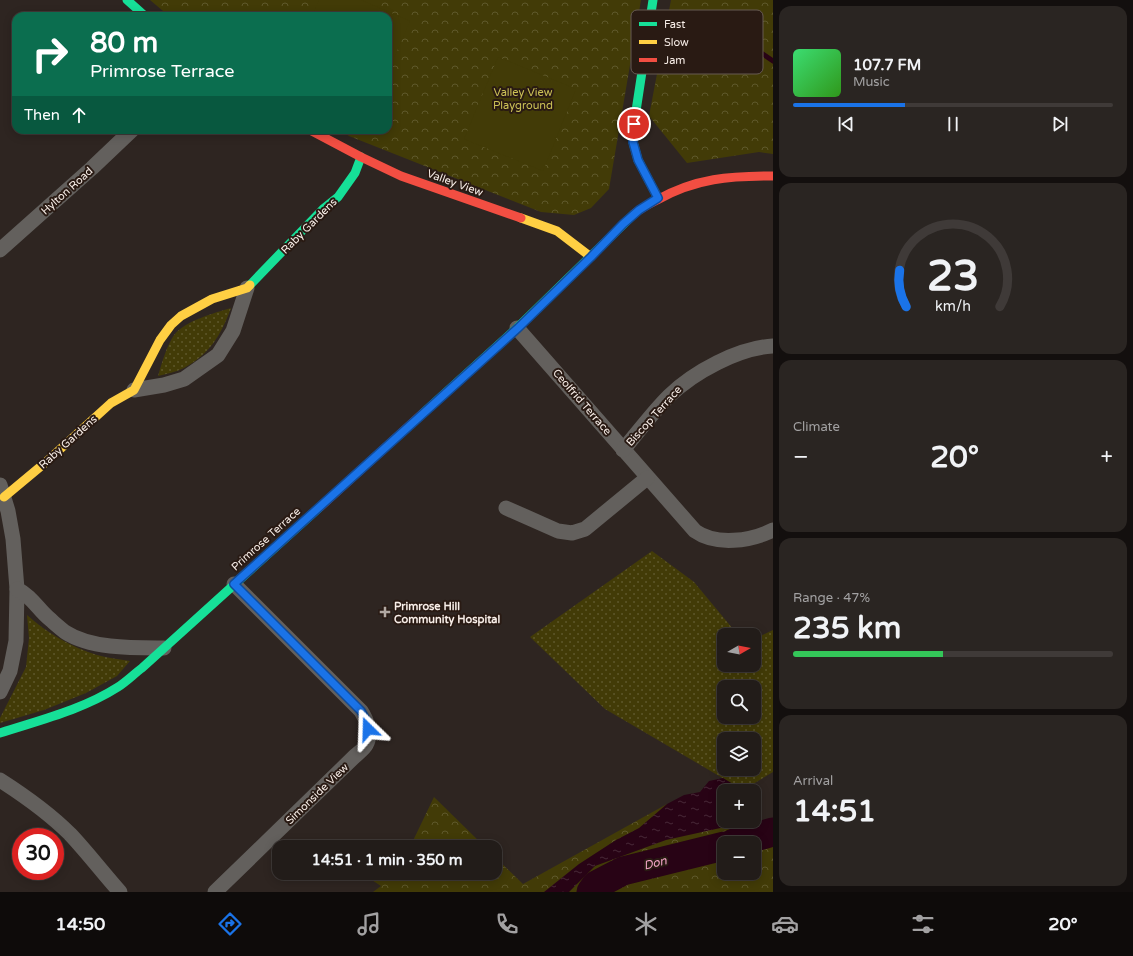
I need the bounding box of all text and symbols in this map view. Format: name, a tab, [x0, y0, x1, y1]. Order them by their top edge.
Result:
legend	[631, 10, 763, 74]
text: Fast	[664, 18, 685, 31]
text: 80 m	[90, 26, 158, 60]
icon: right	[24, 28, 76, 80]
text: Slow	[664, 36, 689, 49]
text: Jam	[664, 54, 685, 67]
text: 107.7 FM	[853, 56, 921, 74]
text: Primrose Terrace	[90, 60, 235, 82]
text: Music	[853, 74, 890, 90]
park label: Valley View Playground	[493, 86, 553, 112]
icon: ahead	[68, 104, 90, 126]
text: Then	[24, 106, 60, 124]
pin	[617, 107, 651, 141]
icon: arrive	[623, 113, 645, 135]
icon: previous	[835, 113, 857, 135]
icon: pause	[942, 113, 964, 135]
icon: next	[1049, 113, 1071, 135]
street label: Hylton Road	[39, 164, 95, 218]
street label: Valley View	[425, 167, 485, 199]
street label: Raby Gardens	[278, 195, 340, 257]
text: 23	[927, 252, 979, 302]
text: km/h	[935, 297, 971, 314]
street label: Ceolfrid Terrace	[550, 366, 614, 438]
street label: Biscop Terrace	[623, 383, 685, 449]
street label: Raby Gardens	[36, 413, 100, 471]
text: Climate	[793, 419, 840, 435]
text: 20°	[930, 439, 979, 476]
text: −	[793, 444, 809, 470]
text: +	[1101, 444, 1113, 470]
street label: Primrose Terrace	[229, 505, 303, 573]
text: Range · 47%	[793, 590, 870, 606]
place label: Primrose Hill Community Hospital	[394, 600, 501, 627]
marker: Primrose Hill Community Hospital	[379, 606, 391, 618]
text: 235 km	[793, 610, 901, 647]
north arrow	[717, 628, 761, 672]
map controls	[717, 628, 761, 880]
button: search	[717, 680, 761, 724]
position arrow	[347, 708, 389, 750]
button: layers	[717, 732, 761, 776]
street label: Simonside View	[283, 761, 351, 827]
text: Arrival	[793, 773, 833, 789]
button: +	[717, 784, 761, 828]
text: 14:51	[793, 793, 876, 830]
speed limit sign: 30	[12, 828, 64, 880]
button: −	[717, 836, 761, 880]
text: 14:51 · 1 min · 350 m	[312, 851, 462, 869]
water label: Don	[642, 853, 669, 873]
icon: directions	[216, 910, 244, 938]
icon: music	[355, 910, 383, 938]
icon: phone	[493, 910, 521, 938]
icon: climate	[632, 910, 660, 938]
icon: car	[771, 910, 799, 938]
icon: filters	[909, 910, 937, 938]
text: 14:50	[55, 913, 105, 935]
text: 20°	[1048, 913, 1078, 935]

